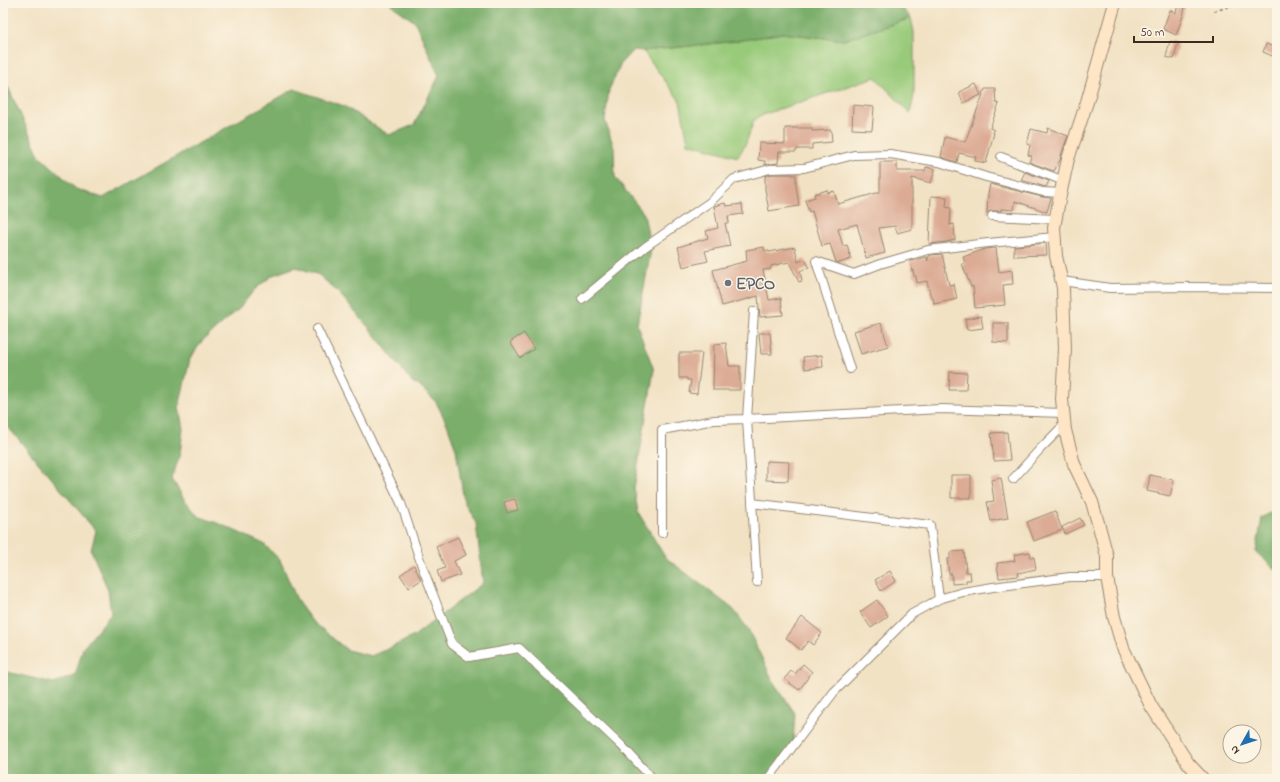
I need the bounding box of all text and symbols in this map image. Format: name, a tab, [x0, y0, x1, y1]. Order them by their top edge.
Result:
scale bar	[1134, 18, 1213, 44]
text: 50 m	[1140, 24, 1164, 42]
place label: EPCO	[736, 272, 775, 297]
marker: EPCO	[723, 278, 733, 288]
north arrow	[1222, 724, 1262, 764]
text: N	[1226, 742, 1244, 758]

